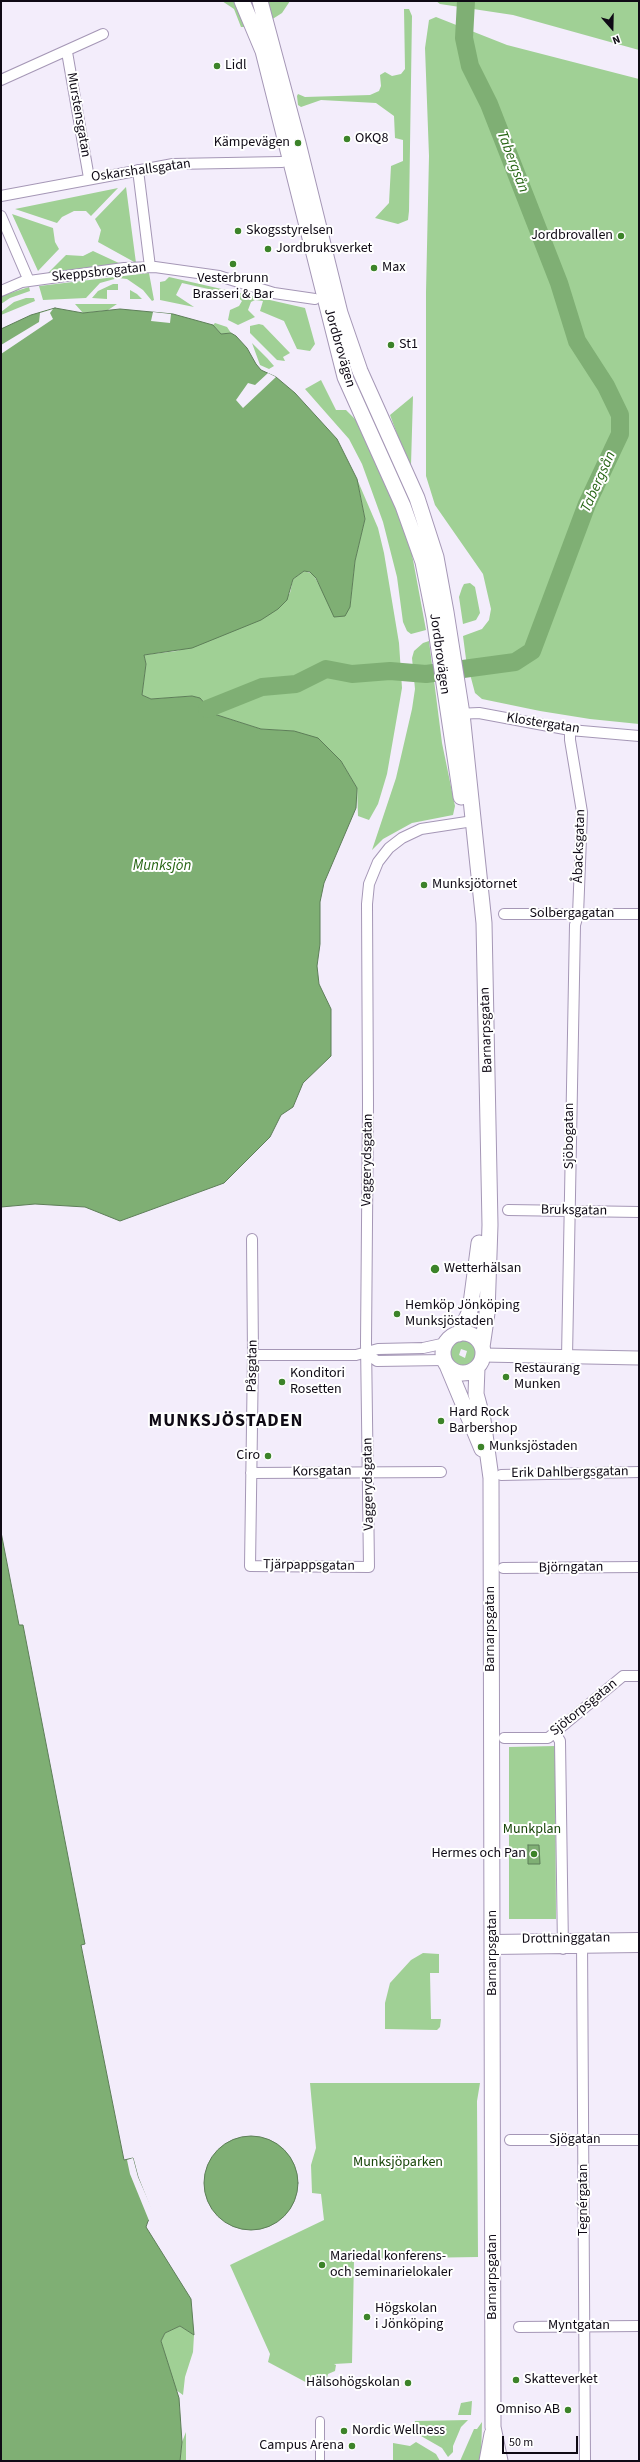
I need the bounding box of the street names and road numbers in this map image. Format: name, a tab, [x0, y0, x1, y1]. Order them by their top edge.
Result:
street label: Murstensgatan	[62, 71, 94, 159]
street label: Oskarshallsgatan	[90, 156, 192, 186]
street label: Skeppsbrogatan	[51, 260, 147, 286]
street label: Jordbrovägen	[320, 306, 358, 390]
street label: Jordbrovägen	[425, 612, 453, 696]
street label: Klostergatan	[505, 710, 581, 738]
street label: Åbacksgatan	[570, 809, 590, 883]
street label: Solbergagatan	[530, 906, 614, 922]
street label: Barnarpsgatan	[477, 987, 497, 1073]
street label: Sjöbogatan	[562, 1103, 578, 1169]
street label: Vaggerydsgatan	[359, 1113, 377, 1207]
street label: Bruksgatan	[541, 1202, 607, 1220]
street label: Påsgatan	[244, 1339, 262, 1393]
street label: Vaggerydsgatan	[360, 1437, 378, 1531]
street label: Korsgatan	[292, 1463, 352, 1481]
street label: Erik Dahlbergsgatan	[511, 1464, 629, 1482]
street label: Tjärpappsgatan	[263, 1557, 355, 1575]
street label: Björngatan	[539, 1559, 603, 1577]
street label: Barnarpsgatan	[483, 1586, 499, 1672]
street label: Sjötorpsgatan	[547, 1676, 621, 1740]
street label: Barnarpsgatan	[485, 1910, 501, 1996]
street label: Drottninggatan	[522, 1930, 610, 1948]
street label: Sjögatan	[549, 2132, 601, 2148]
street label: Tegnérgatan	[576, 2164, 592, 2236]
street label: Barnarpsgatan	[485, 2234, 501, 2320]
street label: Myntgatan	[548, 2318, 610, 2334]

